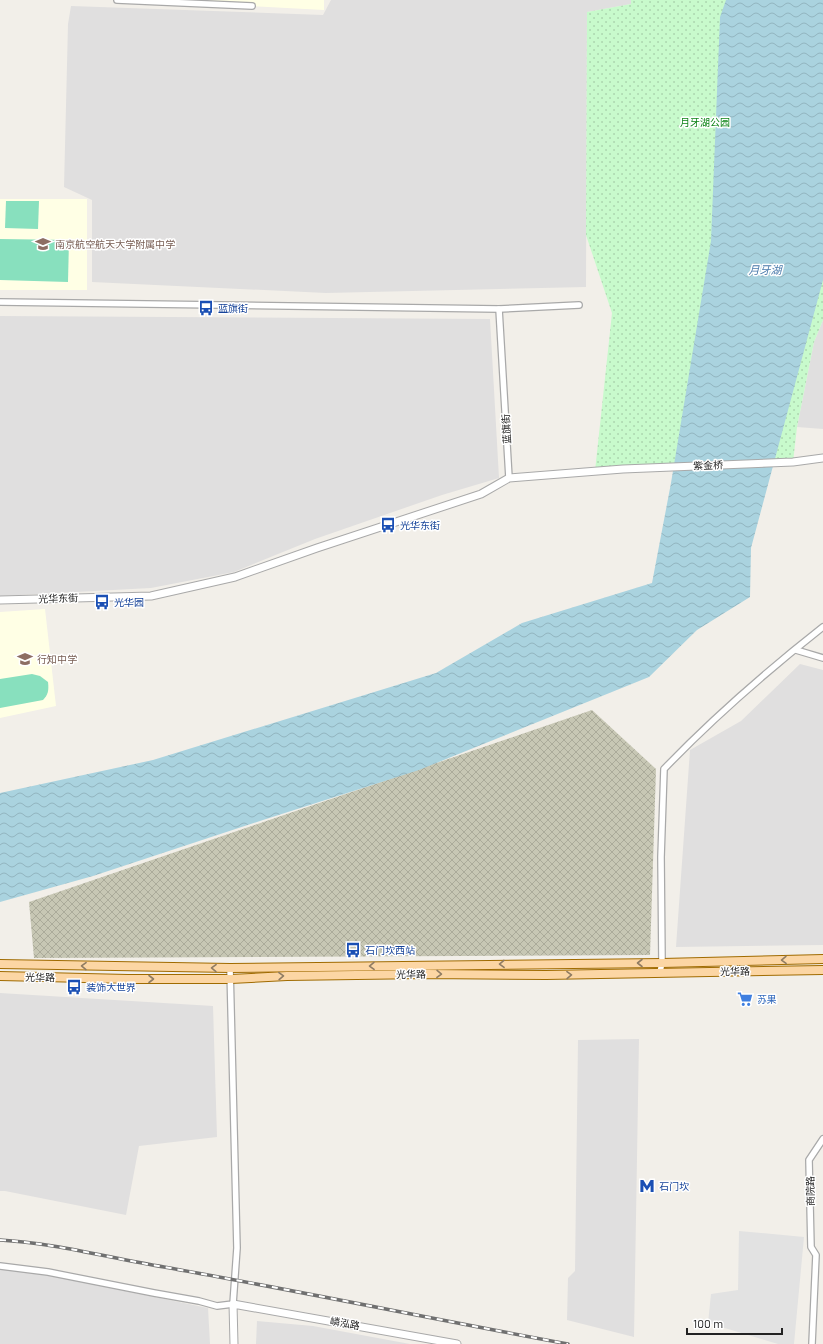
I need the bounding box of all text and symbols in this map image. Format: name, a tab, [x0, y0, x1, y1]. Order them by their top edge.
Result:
park label: 月牙湖公园	[680, 116, 730, 128]
school or university icon: 南京航空航天大学附属中学	[34, 235, 52, 253]
place label: 南京航空航天大学附属中学	[55, 238, 175, 250]
water label: 月牙湖	[749, 263, 783, 276]
bus stop icon: 蓝旗街	[197, 299, 215, 317]
place label: 蓝旗街	[218, 302, 248, 314]
street label: 蓝旗街	[499, 414, 513, 444]
street label: 紫金桥	[693, 458, 723, 472]
bus stop icon: 光华东街	[379, 516, 397, 534]
place label: 光华东街	[400, 519, 440, 531]
street label: 光华东街	[38, 591, 78, 605]
bus stop icon: 光华园	[93, 593, 111, 611]
place label: 光华园	[114, 596, 144, 608]
school or university icon: 行知中学	[16, 650, 34, 668]
place label: 行知中学	[37, 653, 77, 665]
bus stop icon: 石门坎西站	[344, 941, 362, 959]
place label: 石门坎西站	[365, 944, 415, 956]
one-way arrow	[781, 956, 787, 964]
one-way arrow	[637, 959, 643, 967]
one-way arrow	[499, 960, 505, 968]
one-way arrow	[81, 961, 87, 970]
one-way arrow	[369, 962, 375, 970]
one-way arrow	[211, 964, 217, 972]
street label: 光华路	[720, 965, 750, 977]
street label: 光华路	[396, 968, 426, 980]
one-way arrow	[436, 970, 442, 978]
street label: 光华路	[25, 971, 55, 983]
one-way arrow	[566, 971, 572, 979]
one-way arrow	[278, 972, 284, 981]
one-way arrow	[148, 975, 154, 983]
bus stop icon: 装饰大世界	[65, 978, 83, 996]
place label: 装饰大世界	[86, 981, 136, 993]
supermarket icon: 苏果	[736, 990, 754, 1008]
place label: 苏果	[757, 993, 777, 1005]
street label: 商院路	[804, 1176, 816, 1206]
metro station icon: 石门坎	[638, 1177, 656, 1195]
place label: 石门坎	[659, 1180, 689, 1192]
scale bar	[687, 1310, 782, 1336]
street label: 嶙泓路	[329, 1314, 361, 1332]
text: 100 m	[693, 1316, 723, 1330]

